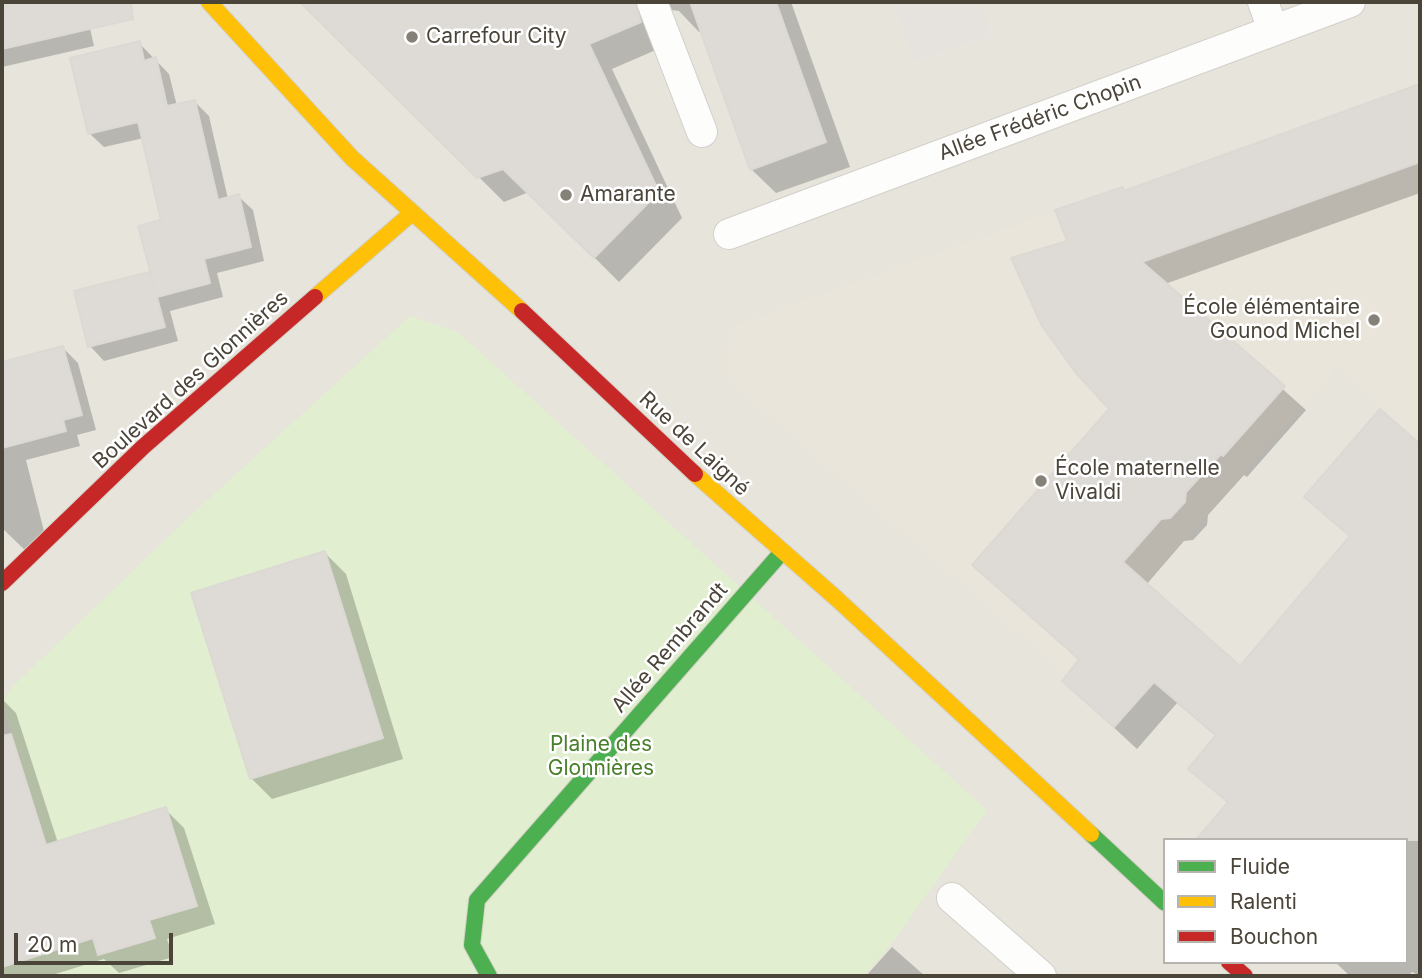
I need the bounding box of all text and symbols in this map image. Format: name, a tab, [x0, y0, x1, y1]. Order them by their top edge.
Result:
place label: Carrefour City	[426, 24, 567, 50]
marker: Carrefour City	[404, 29, 420, 45]
street label: Allée Frédéric Chopin	[935, 70, 1145, 166]
place label: Amarante	[580, 182, 676, 208]
marker: Amarante	[558, 187, 574, 203]
street label: Boulevard des Glonnières	[88, 286, 294, 474]
place label: École élémentaire Gounod Michel	[1183, 295, 1360, 345]
marker: École élémentaire Gounod Michel	[1366, 312, 1382, 328]
street label: Rue de Laigné	[634, 387, 754, 501]
place label: École maternelle Vivaldi	[1055, 456, 1220, 506]
marker: École maternelle Vivaldi	[1033, 473, 1049, 489]
street label: Allée Rembrandt	[607, 578, 733, 718]
park label: Plaine des Glonnières	[548, 732, 654, 782]
legend	[1163, 838, 1408, 964]
text: Fluide	[1230, 854, 1290, 879]
text: Ralenti	[1230, 889, 1297, 914]
scale bar	[18, 918, 177, 962]
text: Bouchon	[1230, 924, 1318, 949]
text: 20 m	[27, 932, 77, 957]

